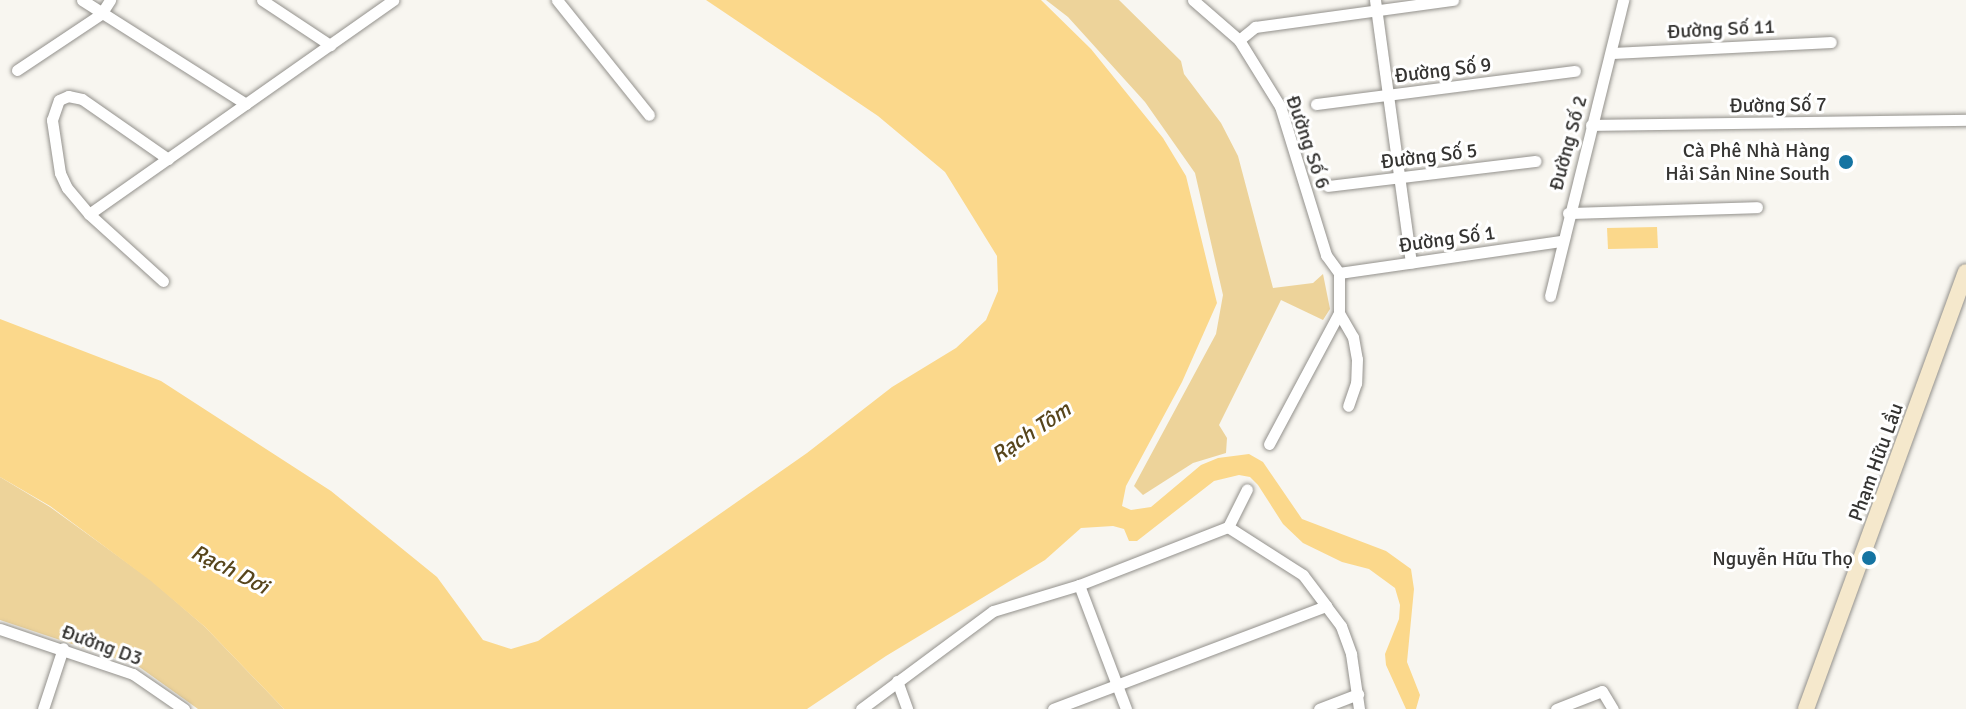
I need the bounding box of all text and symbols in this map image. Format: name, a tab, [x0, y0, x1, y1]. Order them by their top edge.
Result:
street label: Đường Số 11	[1666, 14, 1776, 44]
street label: Đường Số 9	[1393, 52, 1493, 88]
street label: Đường Số 6	[1281, 92, 1335, 192]
street label: Đường Số 7	[1729, 92, 1827, 118]
street label: Đường Số 2	[1544, 93, 1592, 193]
street label: Đường Số 5	[1379, 138, 1479, 174]
place label: Cà Phê Nhà Hàng Hải Sản Nine South	[1665, 138, 1830, 185]
marker: Cà Phê Nhà Hàng Hải Sản Nine South	[1837, 153, 1855, 171]
street label: Đường Số 1	[1397, 220, 1497, 258]
water label: Rạch Tôm	[986, 396, 1076, 468]
street label: Phạm Hữu Lầu	[1843, 400, 1909, 524]
water label: Rạch Dơi	[187, 538, 273, 600]
place label: Nguyễn Hữu Thọ	[1712, 546, 1853, 570]
marker: Nguyễn Hữu Thọ	[1860, 549, 1878, 567]
street label: Đường D3	[58, 619, 146, 671]

